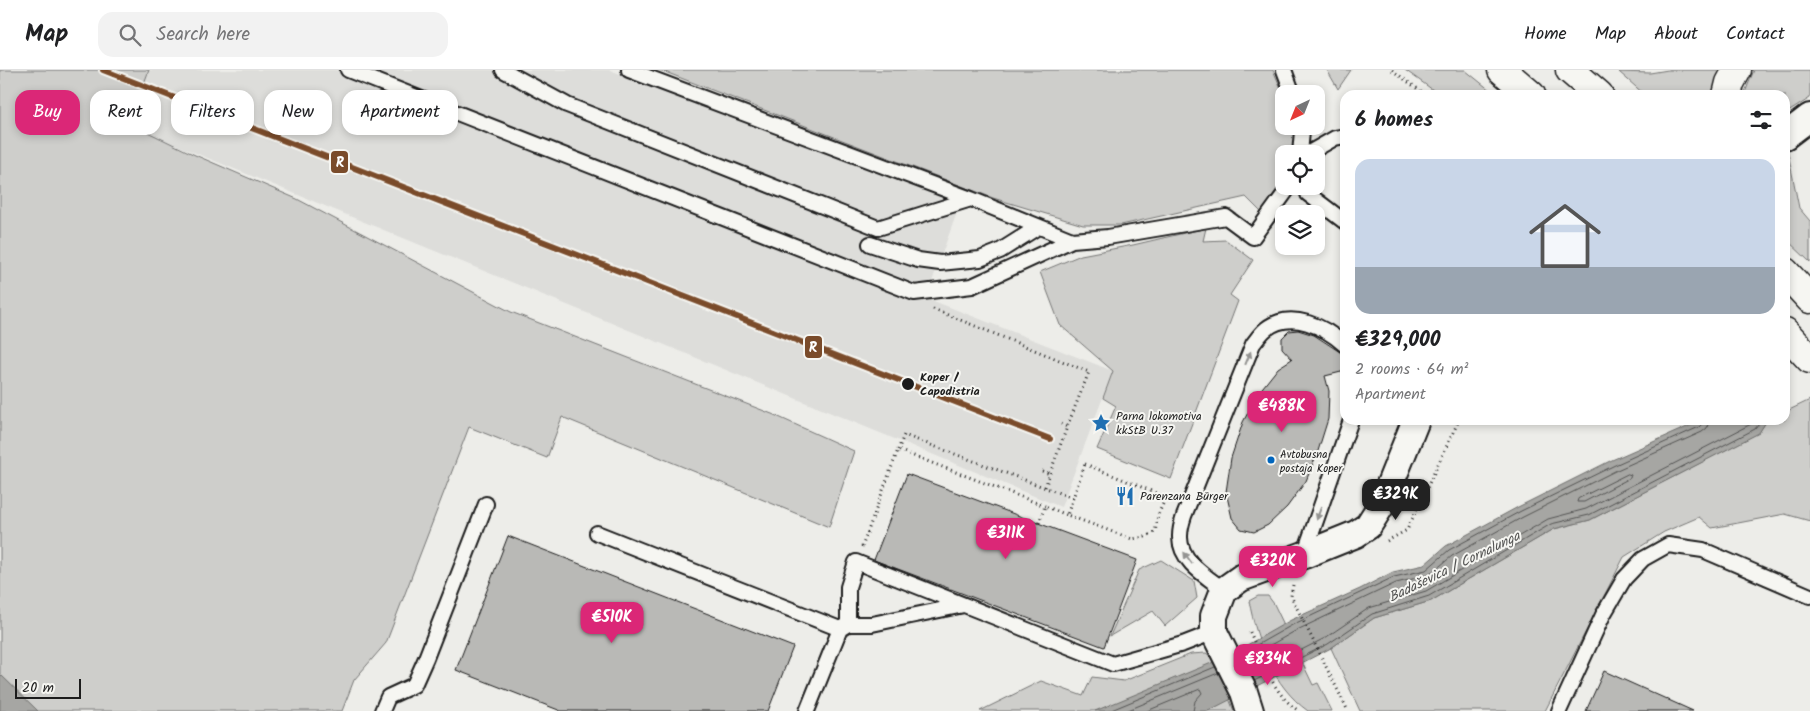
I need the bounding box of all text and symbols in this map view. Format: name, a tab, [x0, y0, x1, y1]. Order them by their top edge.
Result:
search box	[98, 12, 448, 57]
text: Map	[25, 15, 68, 54]
text: Search here	[156, 20, 250, 50]
text: Home	[1524, 20, 1567, 49]
text: Map	[1595, 20, 1626, 49]
text: About	[1654, 20, 1698, 49]
text: Contact	[1726, 20, 1785, 49]
icon: search	[116, 21, 144, 49]
north arrow	[1275, 85, 1325, 135]
map controls	[1275, 85, 1325, 255]
chip: Buy	[15, 90, 80, 135]
chip: Rent	[90, 90, 161, 135]
chip: Filters	[171, 90, 254, 135]
chip: New	[264, 90, 332, 135]
chip: Apartment	[342, 90, 458, 135]
text: 6 homes	[1355, 104, 1433, 137]
icon: filters	[1747, 106, 1775, 134]
button: locate	[1275, 145, 1325, 195]
line badge: R	[330, 150, 349, 174]
text: R	[336, 152, 345, 174]
icon: home	[1520, 191, 1610, 281]
button: layers	[1275, 205, 1325, 255]
text: €329,000	[1355, 324, 1441, 357]
line badge: R	[804, 335, 823, 359]
text: R	[809, 337, 818, 359]
one-way arrow	[1244, 351, 1252, 365]
text: 2 rooms · 64 m²	[1355, 357, 1468, 382]
place label: Koper / Capodistria	[920, 368, 980, 401]
marker: Koper / Capodistria	[900, 376, 916, 392]
text: Apartment	[1355, 382, 1426, 407]
pin: €488K	[1247, 390, 1317, 433]
text: €488K	[1258, 394, 1306, 419]
place label: Parna lokomotiva kkStB U.37	[1116, 407, 1202, 440]
place icon: Parna lokomotiva kkStB U.37	[1090, 412, 1112, 434]
place label: Avtobusna postaja Koper	[1279, 446, 1343, 478]
marker: Avtobusna postaja Koper	[1266, 455, 1276, 465]
pin: €329K	[1361, 478, 1431, 521]
text: €329K	[1373, 482, 1419, 507]
restaurant icon: Parenzana Bürger	[1114, 485, 1136, 507]
place label: Parenzana Bürger	[1140, 487, 1229, 506]
one-way arrow	[1315, 506, 1323, 521]
pin: €311K	[971, 518, 1041, 560]
text: €311K	[987, 521, 1025, 546]
water label: Badaševica / Cornalunga	[1385, 525, 1525, 608]
pin: €320K	[1238, 546, 1308, 588]
text: €320K	[1250, 549, 1296, 574]
one-way arrow	[1183, 551, 1193, 565]
pin: €510K	[577, 602, 647, 644]
text: €510K	[592, 605, 632, 630]
pin: €834K	[1233, 644, 1303, 686]
text: €834K	[1245, 647, 1291, 672]
scale bar	[15, 676, 81, 699]
text: 20 m	[22, 677, 54, 699]

